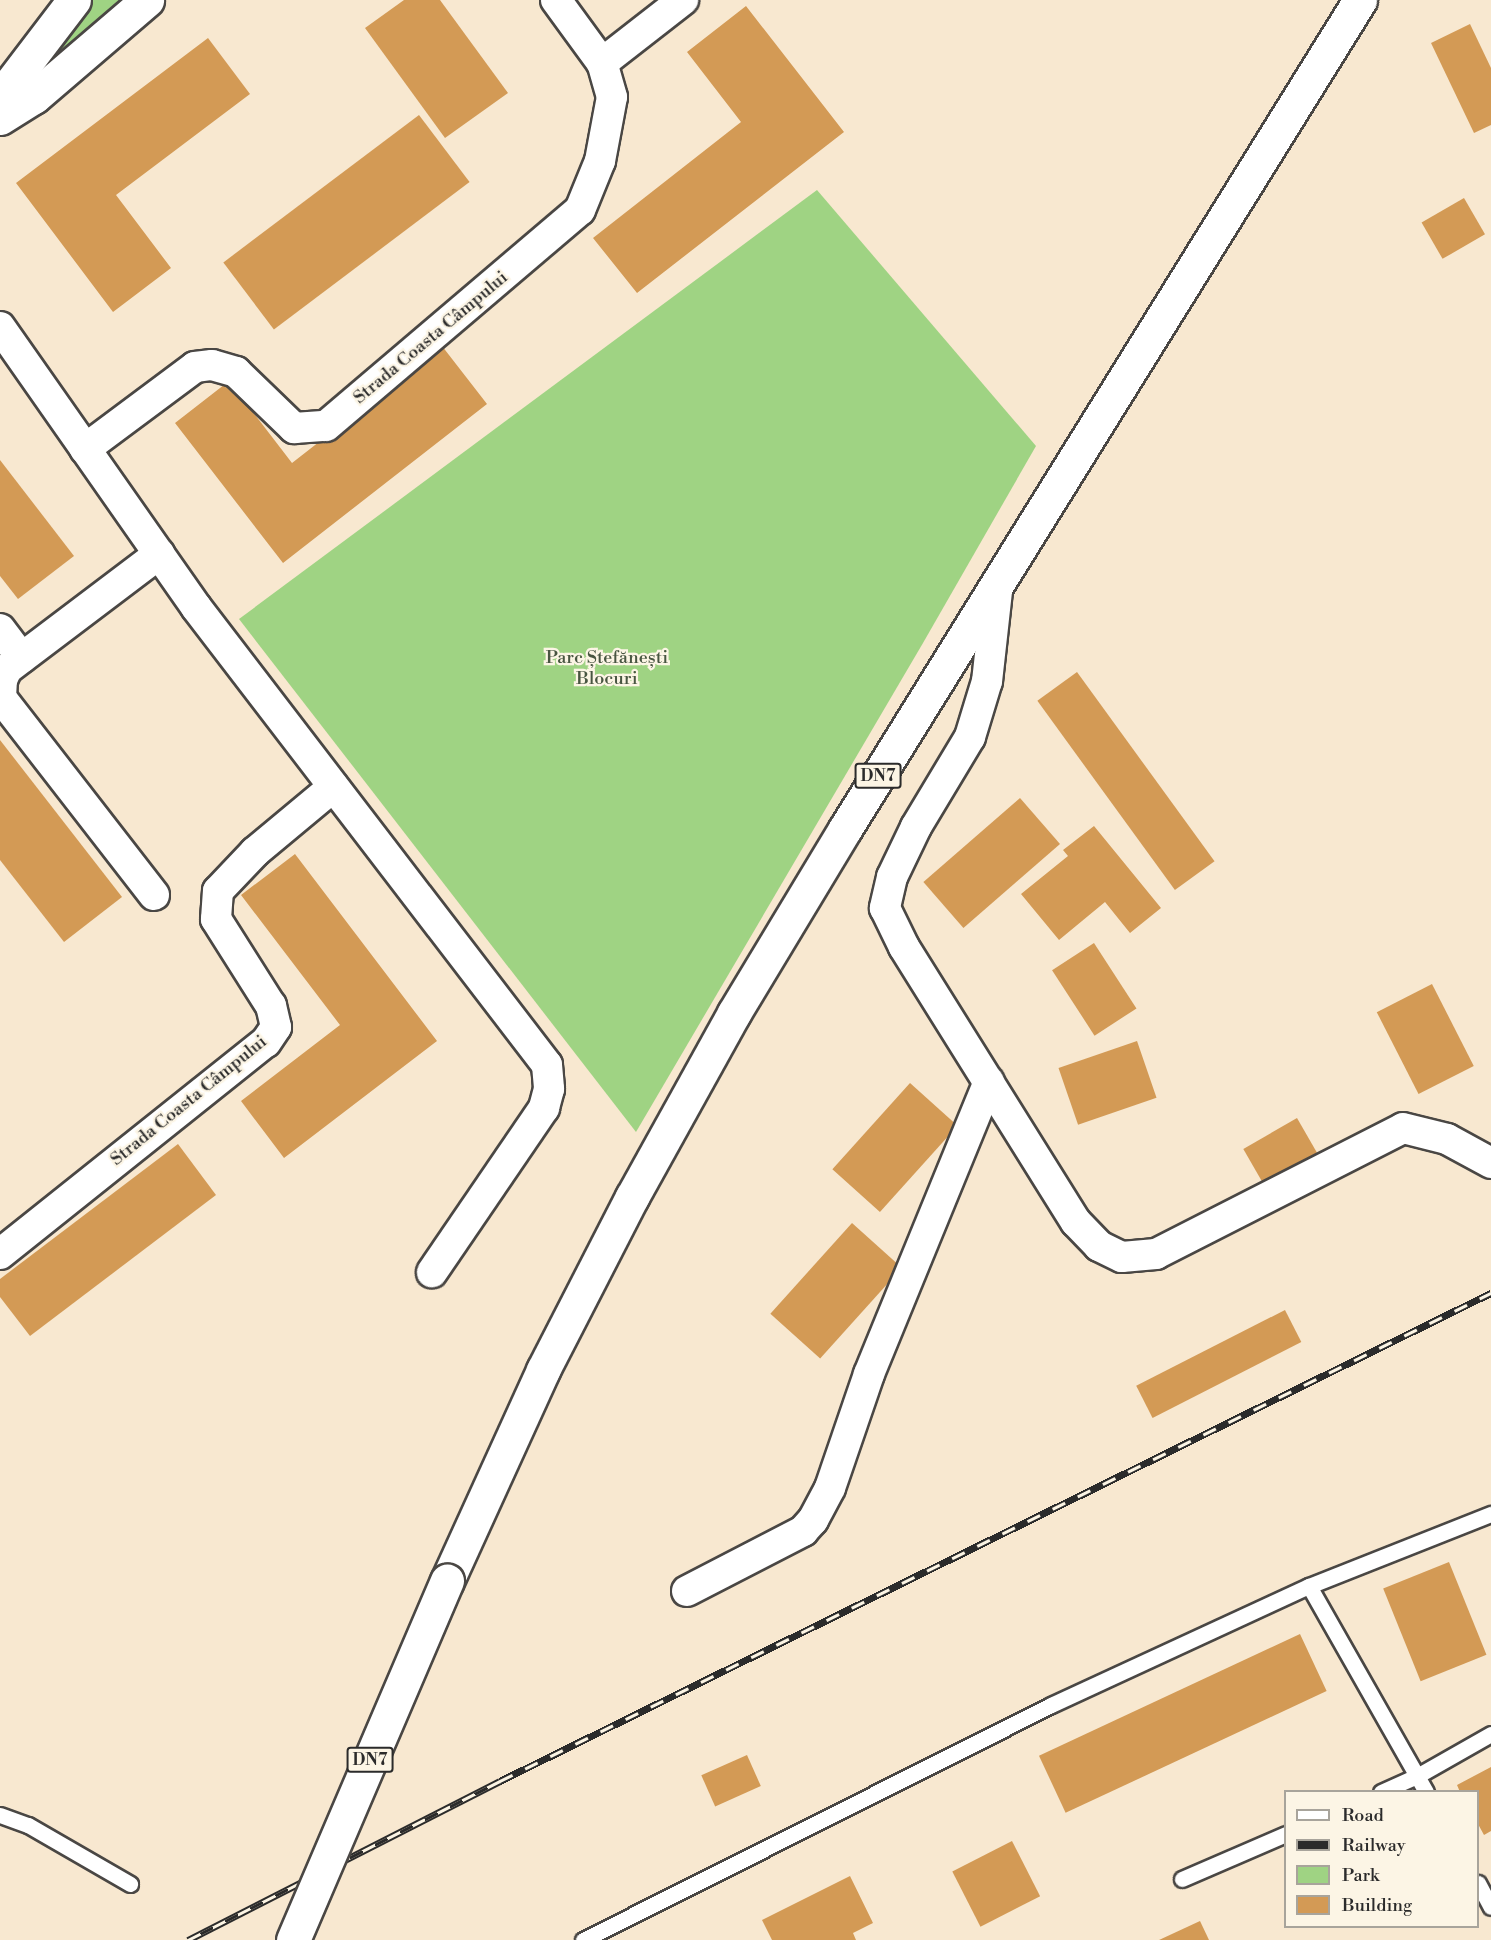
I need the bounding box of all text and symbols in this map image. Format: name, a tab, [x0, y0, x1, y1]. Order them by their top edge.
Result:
street label: Strada Coasta Câmpului	[349, 267, 513, 409]
park label: Parc Ștefănești Blocuri	[546, 648, 668, 690]
road number: DN7	[854, 763, 902, 789]
street label: Strada Coasta Câmpului	[106, 1031, 272, 1171]
road number: DN7	[346, 1747, 394, 1773]
legend	[1284, 1790, 1479, 1928]
text: Road	[1342, 1804, 1384, 1827]
text: Railway	[1342, 1834, 1405, 1857]
text: Park	[1342, 1864, 1379, 1887]
text: Building	[1342, 1894, 1412, 1917]

